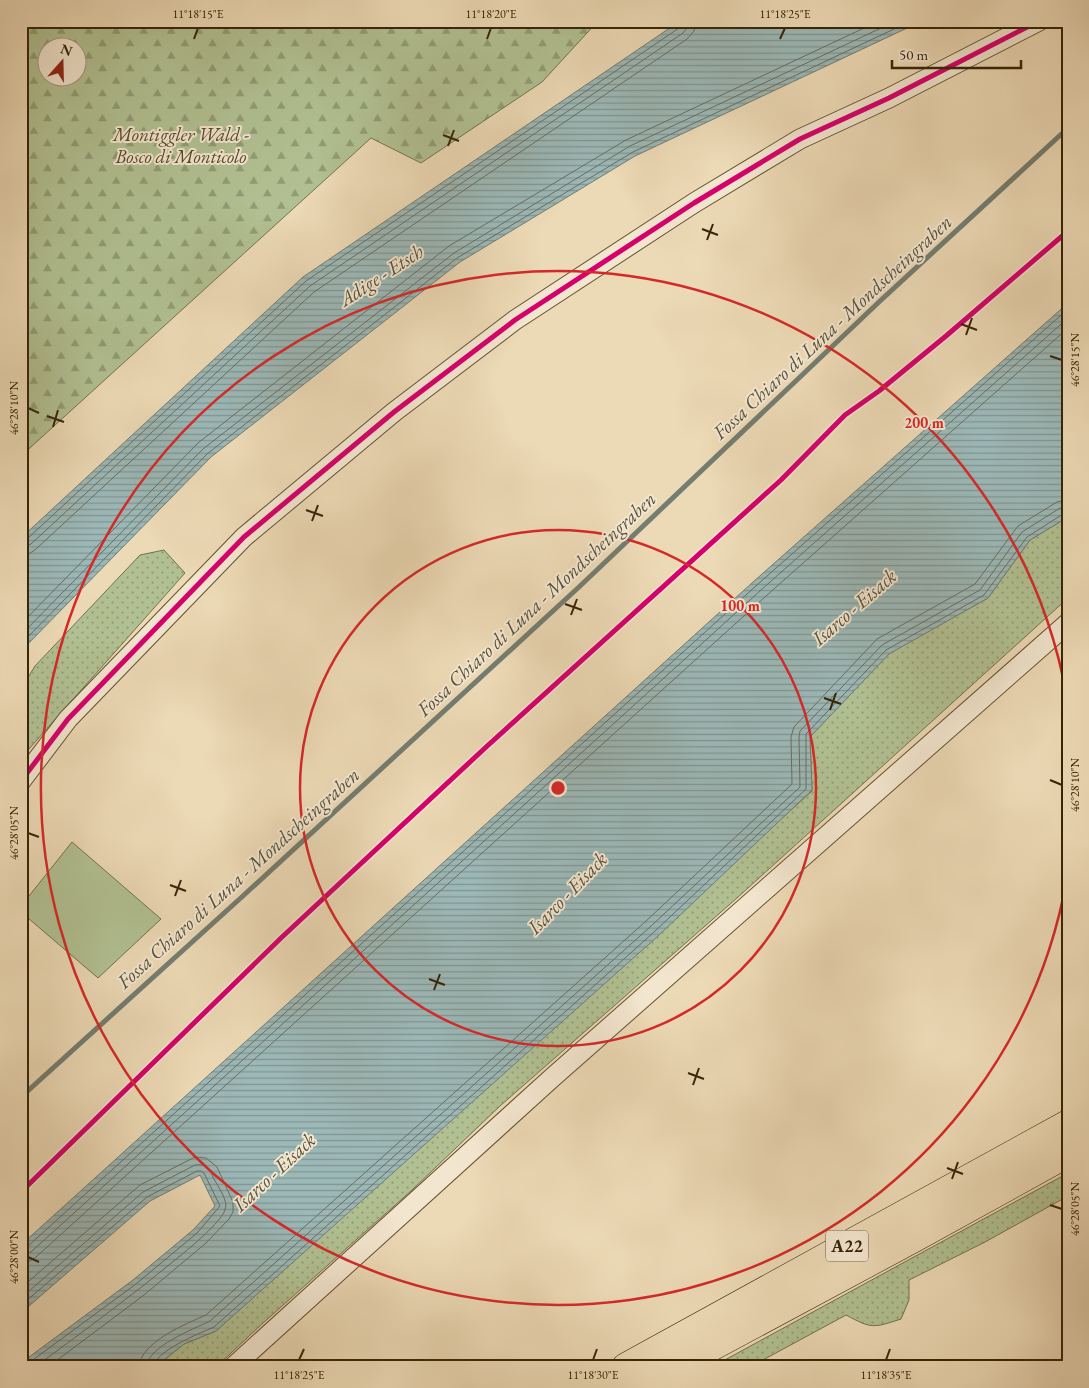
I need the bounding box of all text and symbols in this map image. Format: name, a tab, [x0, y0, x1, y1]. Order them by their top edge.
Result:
text: 11°18'15"E	[172, 6, 224, 22]
text: 11°18'20"E	[465, 6, 517, 22]
text: 11°18'25"E	[759, 6, 811, 22]
north arrow	[38, 38, 88, 88]
scale bar	[892, 38, 1020, 70]
text: N	[58, 39, 75, 60]
text: 50 m	[899, 45, 928, 64]
park label: Montiggler Wald - Bosco di Monticolo	[112, 122, 249, 169]
water label: Fossa Chiaro di Luna - Mondscheingraben	[706, 209, 957, 446]
water label: Adige - Etsch	[332, 238, 428, 313]
text: 46°28'15"N	[1067, 333, 1083, 387]
text: 46°28'10"N	[6, 381, 22, 435]
text: 200 m	[904, 413, 944, 432]
water label: Fossa Chiaro di Luna - Mondscheingraben	[410, 486, 661, 723]
water label: Isarco - Eisack	[805, 563, 902, 652]
text: 100 m	[720, 596, 760, 615]
text: 46°28'10"N	[1067, 758, 1083, 812]
water label: Fossa Chiaro di Luna - Mondscheingraben	[110, 762, 365, 995]
centre of rings	[549, 779, 567, 797]
text: 46°28'05"N	[6, 806, 22, 860]
water label: Isarco - Eisack	[521, 846, 613, 940]
water label: Isarco - Eisack	[226, 1127, 321, 1218]
text: 46°28'05"N	[1067, 1182, 1083, 1236]
text: 46°28'00"N	[6, 1230, 22, 1284]
road number: A22	[826, 1230, 868, 1262]
text: 11°18'25"E	[273, 1367, 325, 1383]
text: 11°18'30"E	[567, 1367, 619, 1383]
text: 11°18'35"E	[860, 1367, 912, 1383]

